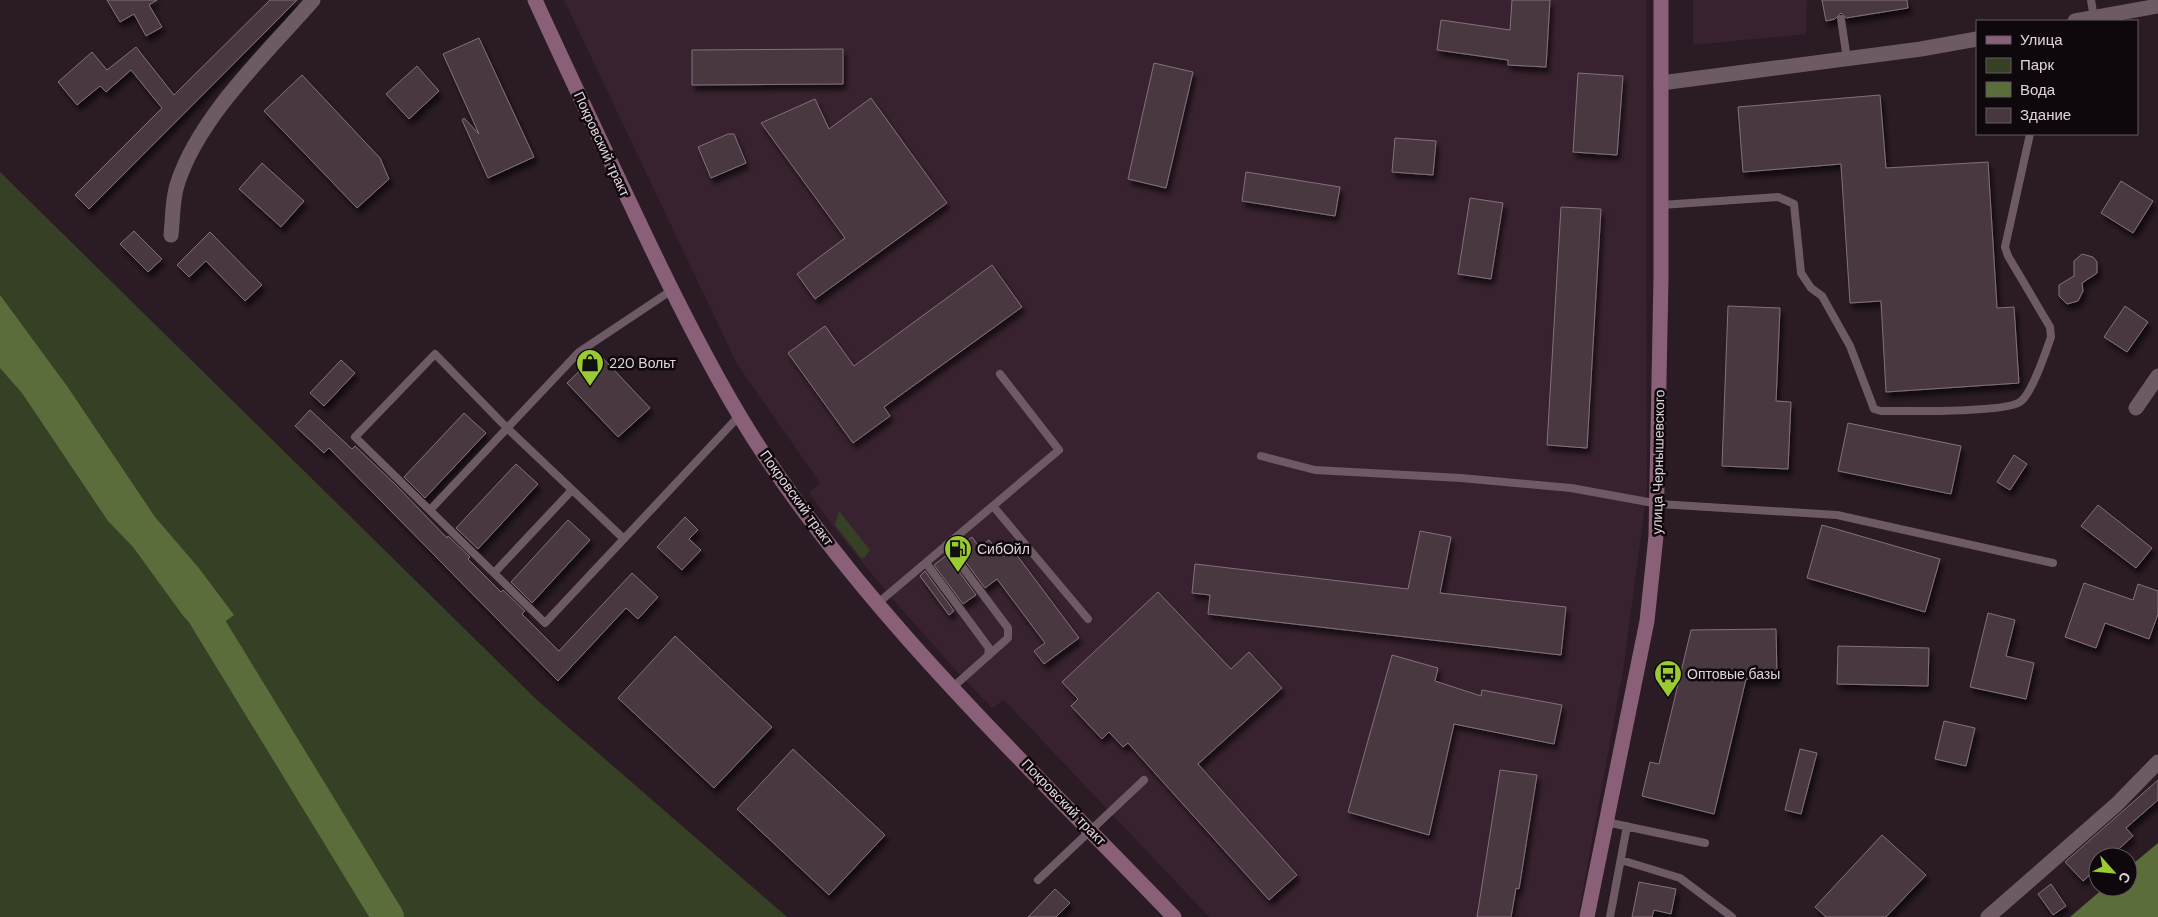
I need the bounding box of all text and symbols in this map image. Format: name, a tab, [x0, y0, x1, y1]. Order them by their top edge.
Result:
legend	[1976, 20, 2138, 135]
text: Улица	[2020, 30, 2063, 50]
text: Парк	[2020, 55, 2054, 75]
text: Вода	[2020, 80, 2056, 100]
street label: Покровский тракт	[570, 89, 634, 200]
text: Здание	[2020, 105, 2071, 125]
shop icon: 220 Вольт	[575, 348, 605, 387]
place label: 220 Вольт	[609, 354, 676, 372]
street label: улица Чернышевского	[1648, 389, 1668, 535]
street label: Покровский тракт	[756, 447, 838, 550]
fuel station icon: СибОйл	[943, 534, 973, 573]
place label: СибОйл	[977, 540, 1030, 558]
bus stop icon: Оптовые базы	[1653, 659, 1683, 698]
place label: Оптовые базы	[1687, 665, 1780, 683]
street label: Покровский тракт	[1018, 755, 1110, 850]
north arrow	[2088, 847, 2138, 897]
text: С	[2114, 869, 2135, 886]

